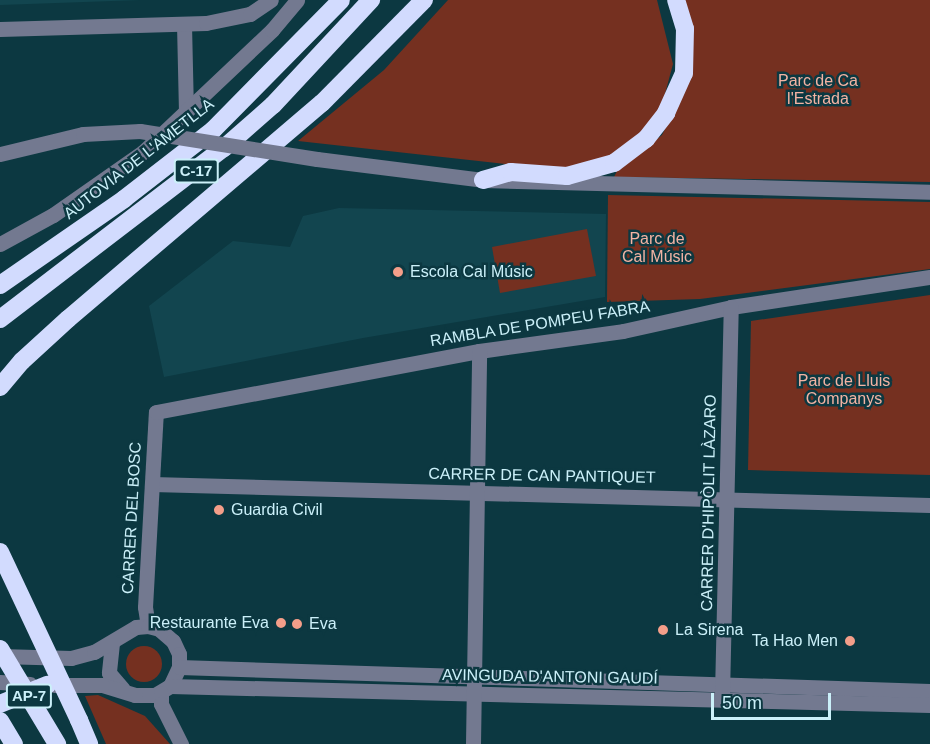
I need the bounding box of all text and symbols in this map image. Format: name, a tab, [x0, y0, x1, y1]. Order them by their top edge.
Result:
park label: Parc de Ca l'Estrada	[778, 71, 858, 109]
street label: AUTOVIA DE L'AMETLLA	[60, 94, 218, 224]
road number: C-17	[174, 159, 218, 183]
park label: Parc de Cal Músic	[622, 229, 692, 267]
place label: Escola Cal Músic	[410, 262, 533, 282]
marker: Escola Cal Músic	[391, 265, 405, 279]
street label: RAMBLA DE POMPEU FABRA	[428, 297, 652, 351]
park label: Parc de Lluis Companys	[798, 371, 890, 409]
street label: CARRER D'HIPÒLIT LÀZARO	[698, 394, 720, 612]
street label: CARRER DEL BOSC	[118, 441, 146, 595]
street label: CARRER DE CAN PANTIQUET	[428, 464, 656, 488]
place label: Guardia Civil	[231, 500, 323, 520]
marker: Guardia Civil	[212, 503, 226, 517]
place label: Restaurante Eva	[150, 613, 269, 633]
place label: Eva	[309, 614, 337, 634]
marker: Restaurante Eva	[274, 616, 288, 630]
marker: Eva	[290, 617, 304, 631]
place label: La Sirena	[675, 620, 743, 640]
marker: La Sirena	[656, 623, 670, 637]
place label: Ta Hao Men	[752, 631, 838, 651]
marker: Ta Hao Men	[843, 634, 857, 648]
street label: AVINGUDA D'ANTONI GAUDÍ	[441, 666, 659, 688]
scale bar	[714, 681, 834, 719]
road number: AP-7	[5, 684, 53, 708]
text: 50 m	[722, 693, 762, 713]

